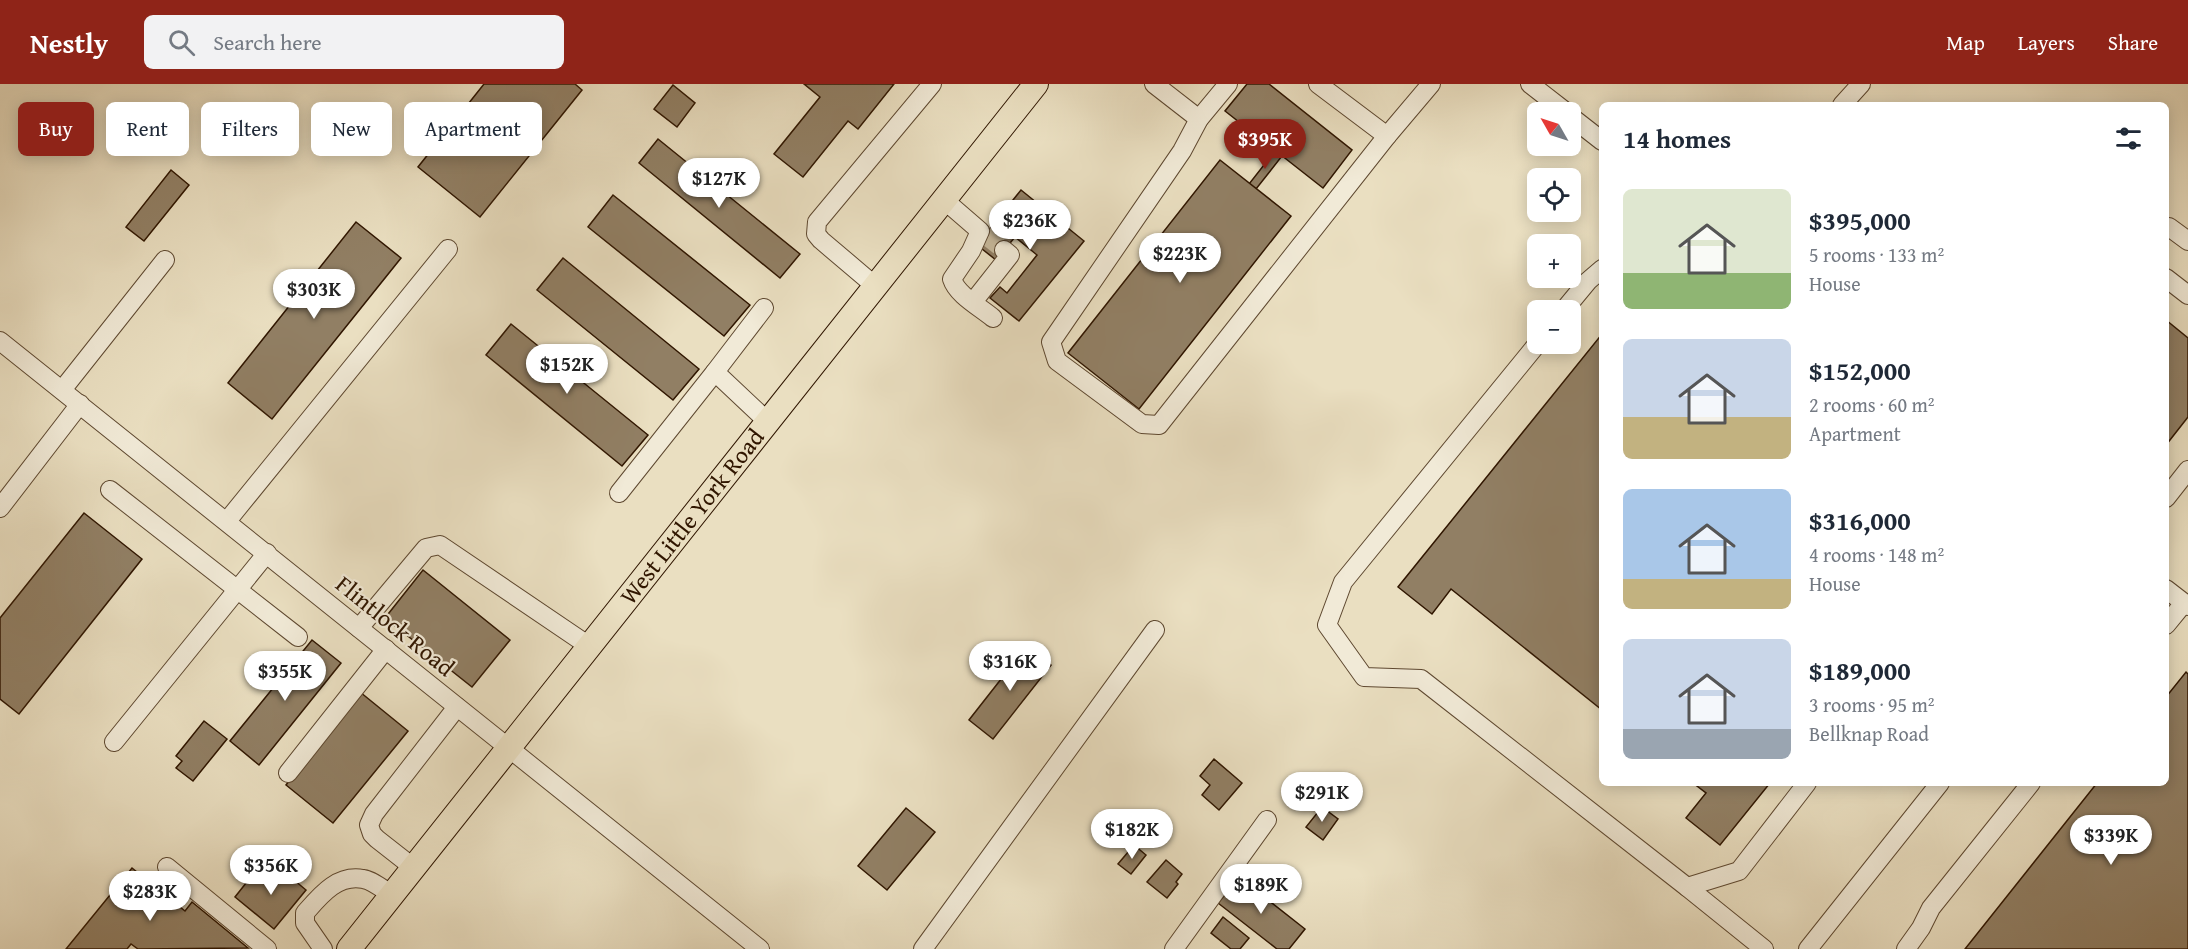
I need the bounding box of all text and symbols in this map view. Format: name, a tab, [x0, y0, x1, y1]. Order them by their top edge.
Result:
search box	[144, 15, 564, 69]
text: Nestly	[30, 22, 108, 63]
icon: search	[165, 26, 198, 59]
text: Search here	[213, 26, 322, 58]
text: Map	[1946, 27, 1985, 58]
text: Layers	[2018, 27, 2075, 58]
text: Share	[2108, 27, 2158, 58]
chip: Buy	[18, 102, 94, 156]
chip: Rent	[106, 102, 189, 156]
chip: Filters	[201, 102, 299, 156]
chip: New	[311, 102, 392, 156]
chip: Apartment	[404, 102, 542, 156]
north arrow	[1527, 102, 1581, 156]
map controls	[1527, 102, 1581, 354]
pin: $395K	[1223, 119, 1307, 170]
text: 14 homes	[1623, 119, 1731, 158]
icon: filters	[2112, 122, 2145, 155]
text: $395K	[1238, 124, 1292, 153]
pin: $127K	[677, 158, 761, 209]
text: $127K	[692, 163, 746, 192]
button: locate	[1527, 168, 1581, 222]
pin: $236K	[988, 200, 1072, 251]
text: $395,000	[1809, 201, 1911, 240]
text: $236K	[1003, 205, 1057, 234]
icon: home	[1671, 213, 1743, 285]
pin: $223K	[1138, 233, 1222, 284]
button: +	[1527, 234, 1581, 288]
text: $223K	[1153, 238, 1207, 267]
text: 5 rooms · 133 m²	[1809, 240, 1944, 269]
pin: $303K	[272, 269, 356, 320]
text: House	[1809, 269, 1861, 298]
text: $303K	[287, 274, 341, 303]
button: −	[1527, 300, 1581, 354]
pin: $152K	[525, 344, 609, 395]
text: $152K	[540, 349, 594, 378]
text: $152,000	[1809, 351, 1911, 390]
icon: home	[1671, 363, 1743, 435]
text: 2 rooms · 60 m²	[1809, 390, 1935, 419]
text: Apartment	[1809, 419, 1901, 448]
street label: West Little York Road	[611, 421, 772, 612]
text: $316,000	[1809, 501, 1911, 540]
icon: home	[1671, 513, 1743, 585]
text: 4 rooms · 148 m²	[1809, 540, 1944, 569]
street label: Flintlock Road	[328, 567, 462, 685]
text: House	[1809, 569, 1861, 598]
pin: $316K	[968, 641, 1052, 692]
text: $316K	[983, 646, 1037, 675]
pin: $355K	[243, 651, 327, 702]
text: $189,000	[1809, 651, 1911, 690]
text: $355K	[258, 656, 312, 685]
icon: home	[1671, 663, 1743, 735]
text: 3 rooms · 95 m²	[1809, 690, 1935, 719]
text: Bellknap Road	[1809, 719, 1929, 748]
pin: $291K	[1280, 772, 1364, 823]
text: $291K	[1295, 777, 1349, 806]
pin: $182K	[1090, 809, 1174, 860]
text: $182K	[1105, 814, 1159, 843]
pin: $339K	[2069, 815, 2153, 866]
text: $339K	[2084, 820, 2138, 849]
pin: $356K	[229, 845, 313, 896]
text: $356K	[244, 850, 298, 879]
pin: $189K	[1219, 864, 1303, 915]
text: $189K	[1234, 869, 1288, 898]
pin: $283K	[108, 871, 192, 922]
text: $283K	[123, 876, 177, 905]

